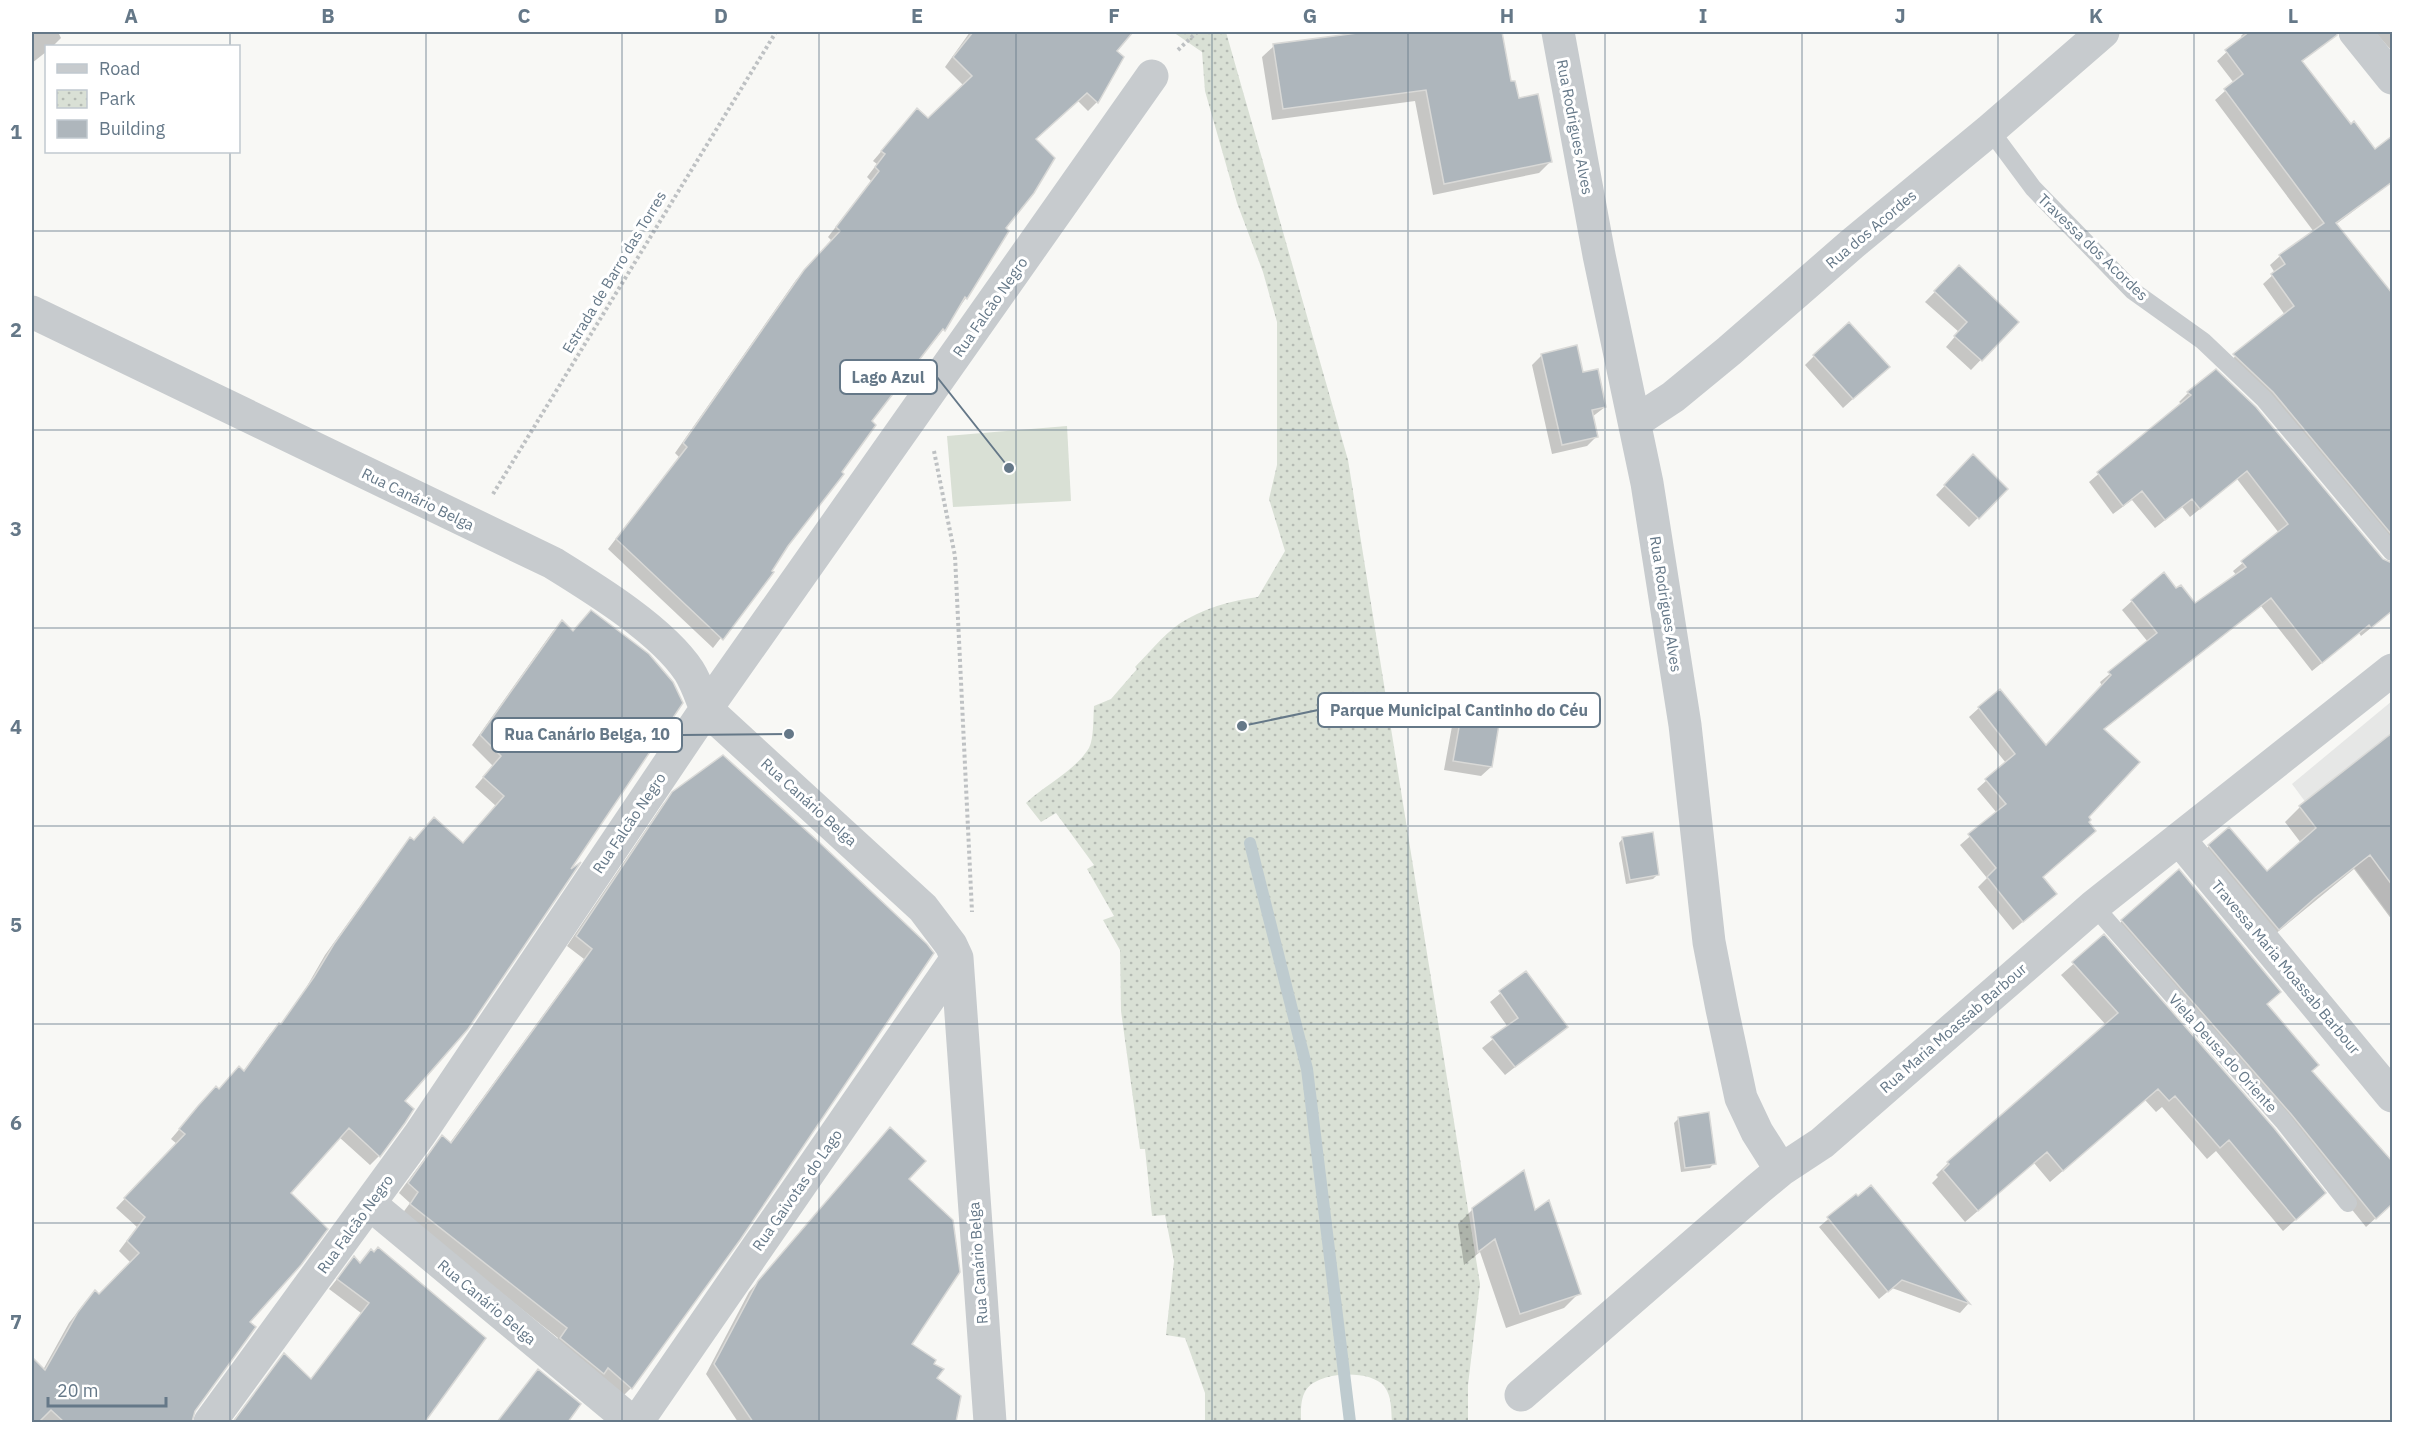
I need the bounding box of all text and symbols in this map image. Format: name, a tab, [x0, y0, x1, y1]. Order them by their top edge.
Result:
text: A	[124, 2, 138, 29]
text: B	[321, 2, 335, 29]
text: C	[517, 2, 531, 29]
text: D	[714, 2, 728, 29]
text: E	[911, 2, 923, 29]
text: F	[1108, 2, 1120, 29]
text: G	[1303, 2, 1317, 29]
text: H	[1500, 2, 1514, 29]
text: I	[1699, 2, 1707, 29]
text: J	[1894, 2, 1906, 29]
text: K	[2089, 2, 2103, 29]
text: L	[2288, 2, 2298, 29]
legend	[45, 45, 240, 153]
text: Road	[99, 57, 140, 80]
street label: Rua Rodrigues Alves	[1553, 58, 1597, 196]
text: Park	[99, 87, 136, 110]
text: Building	[99, 117, 166, 140]
text: 1	[10, 118, 22, 145]
street label: Rua dos Acordes	[1822, 185, 1920, 273]
street label: Estrada de Barro das Torres	[558, 187, 670, 357]
street label: Travessa dos Acordes	[2034, 189, 2152, 305]
street label: Rua Falcão Negro	[948, 253, 1032, 361]
text: 2	[10, 316, 22, 343]
callout: Lago Azul	[840, 360, 937, 394]
text: Lago Azul	[852, 367, 925, 387]
street label: Rua Canário Belga	[359, 464, 477, 534]
text: 3	[10, 515, 22, 542]
street label: Rua Rodrigues Alves	[1646, 535, 1686, 673]
callout: Parque Municipal Cantinho do Céu	[1318, 693, 1600, 727]
text: Parque Municipal Cantinho do Céu	[1330, 700, 1588, 720]
text: 4	[10, 713, 22, 740]
callout: Rua Canário Belga, 10	[492, 718, 682, 752]
text: Rua Canário Belga, 10	[504, 724, 670, 744]
street label: Rua Canário Belga	[757, 754, 861, 850]
street label: Rua Falcão Negro	[588, 769, 670, 877]
street label: Travessa Maria Moassab Barbour	[2207, 876, 2365, 1058]
text: 5	[10, 911, 22, 938]
street label: Rua Maria Moassab Barbour	[1876, 959, 2031, 1097]
street label: Viela Deusa do Oriente	[2165, 990, 2281, 1116]
text: 6	[10, 1109, 22, 1136]
street label: Rua Gaivotas do Lago	[748, 1126, 846, 1254]
street label: Rua Falcão Negro	[313, 1171, 397, 1277]
street label: Rua Canário Belga	[964, 1201, 992, 1325]
street label: Rua Canário Belga	[434, 1255, 540, 1349]
text: 7	[10, 1308, 22, 1335]
scale bar	[48, 1370, 166, 1408]
text: 20 m	[57, 1379, 99, 1402]

